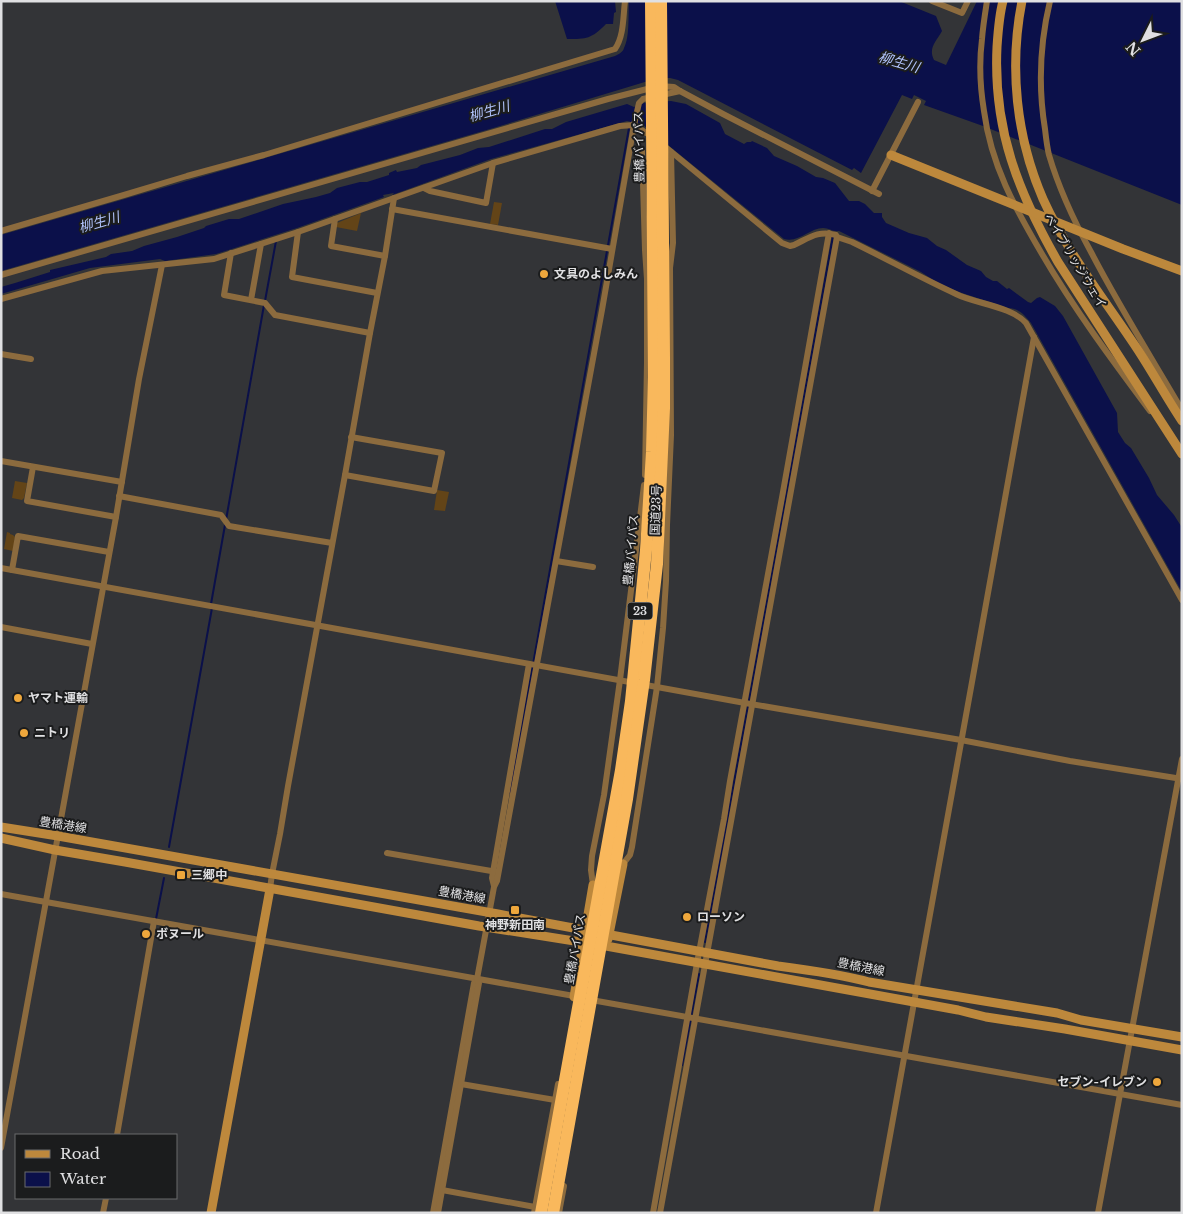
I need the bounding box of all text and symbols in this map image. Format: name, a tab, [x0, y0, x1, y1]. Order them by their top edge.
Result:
north arrow	[1118, 15, 1168, 65]
text: N	[1122, 38, 1144, 60]
water label: 柳生川	[876, 48, 924, 77]
water label: 柳生川	[466, 96, 514, 125]
street label: 豊橋バイパス	[630, 111, 647, 183]
water label: 柳生川	[76, 207, 124, 236]
street label: ベイブリッジウェイ	[1041, 211, 1110, 311]
place label: 文具のよしみん	[554, 266, 638, 281]
marker: 文具のよしみん	[538, 268, 550, 280]
street label: 国道23号	[647, 484, 664, 536]
street label: 豊橋バイパス	[620, 514, 641, 586]
road number: 23	[628, 602, 652, 620]
place label: ヤマト運輸	[28, 690, 88, 705]
marker: ヤマト運輸	[12, 692, 24, 704]
place label: ニトリ	[34, 725, 70, 740]
marker: ニトリ	[18, 727, 30, 739]
street label: 豊橋港線	[38, 813, 88, 836]
place label: 三郷中	[191, 867, 227, 882]
marker: 三郷中	[175, 869, 187, 881]
street label: 豊橋港線	[437, 883, 487, 906]
marker: 神野新田南	[509, 904, 521, 916]
place label: ローソン	[697, 909, 745, 924]
marker: ローソン	[681, 911, 693, 923]
street label: 豊橋バイパス	[561, 912, 588, 986]
place label: 神野新田南	[485, 917, 545, 932]
place label: ボヌール	[156, 926, 204, 941]
marker: ボヌール	[140, 928, 152, 940]
street label: 豊橋港線	[836, 955, 886, 978]
place label: セブン-イレブン	[1058, 1074, 1147, 1089]
marker: セブン-イレブン	[1151, 1076, 1163, 1088]
legend	[15, 1134, 178, 1199]
text: Road	[60, 1144, 100, 1163]
text: Water	[59, 1169, 107, 1188]

